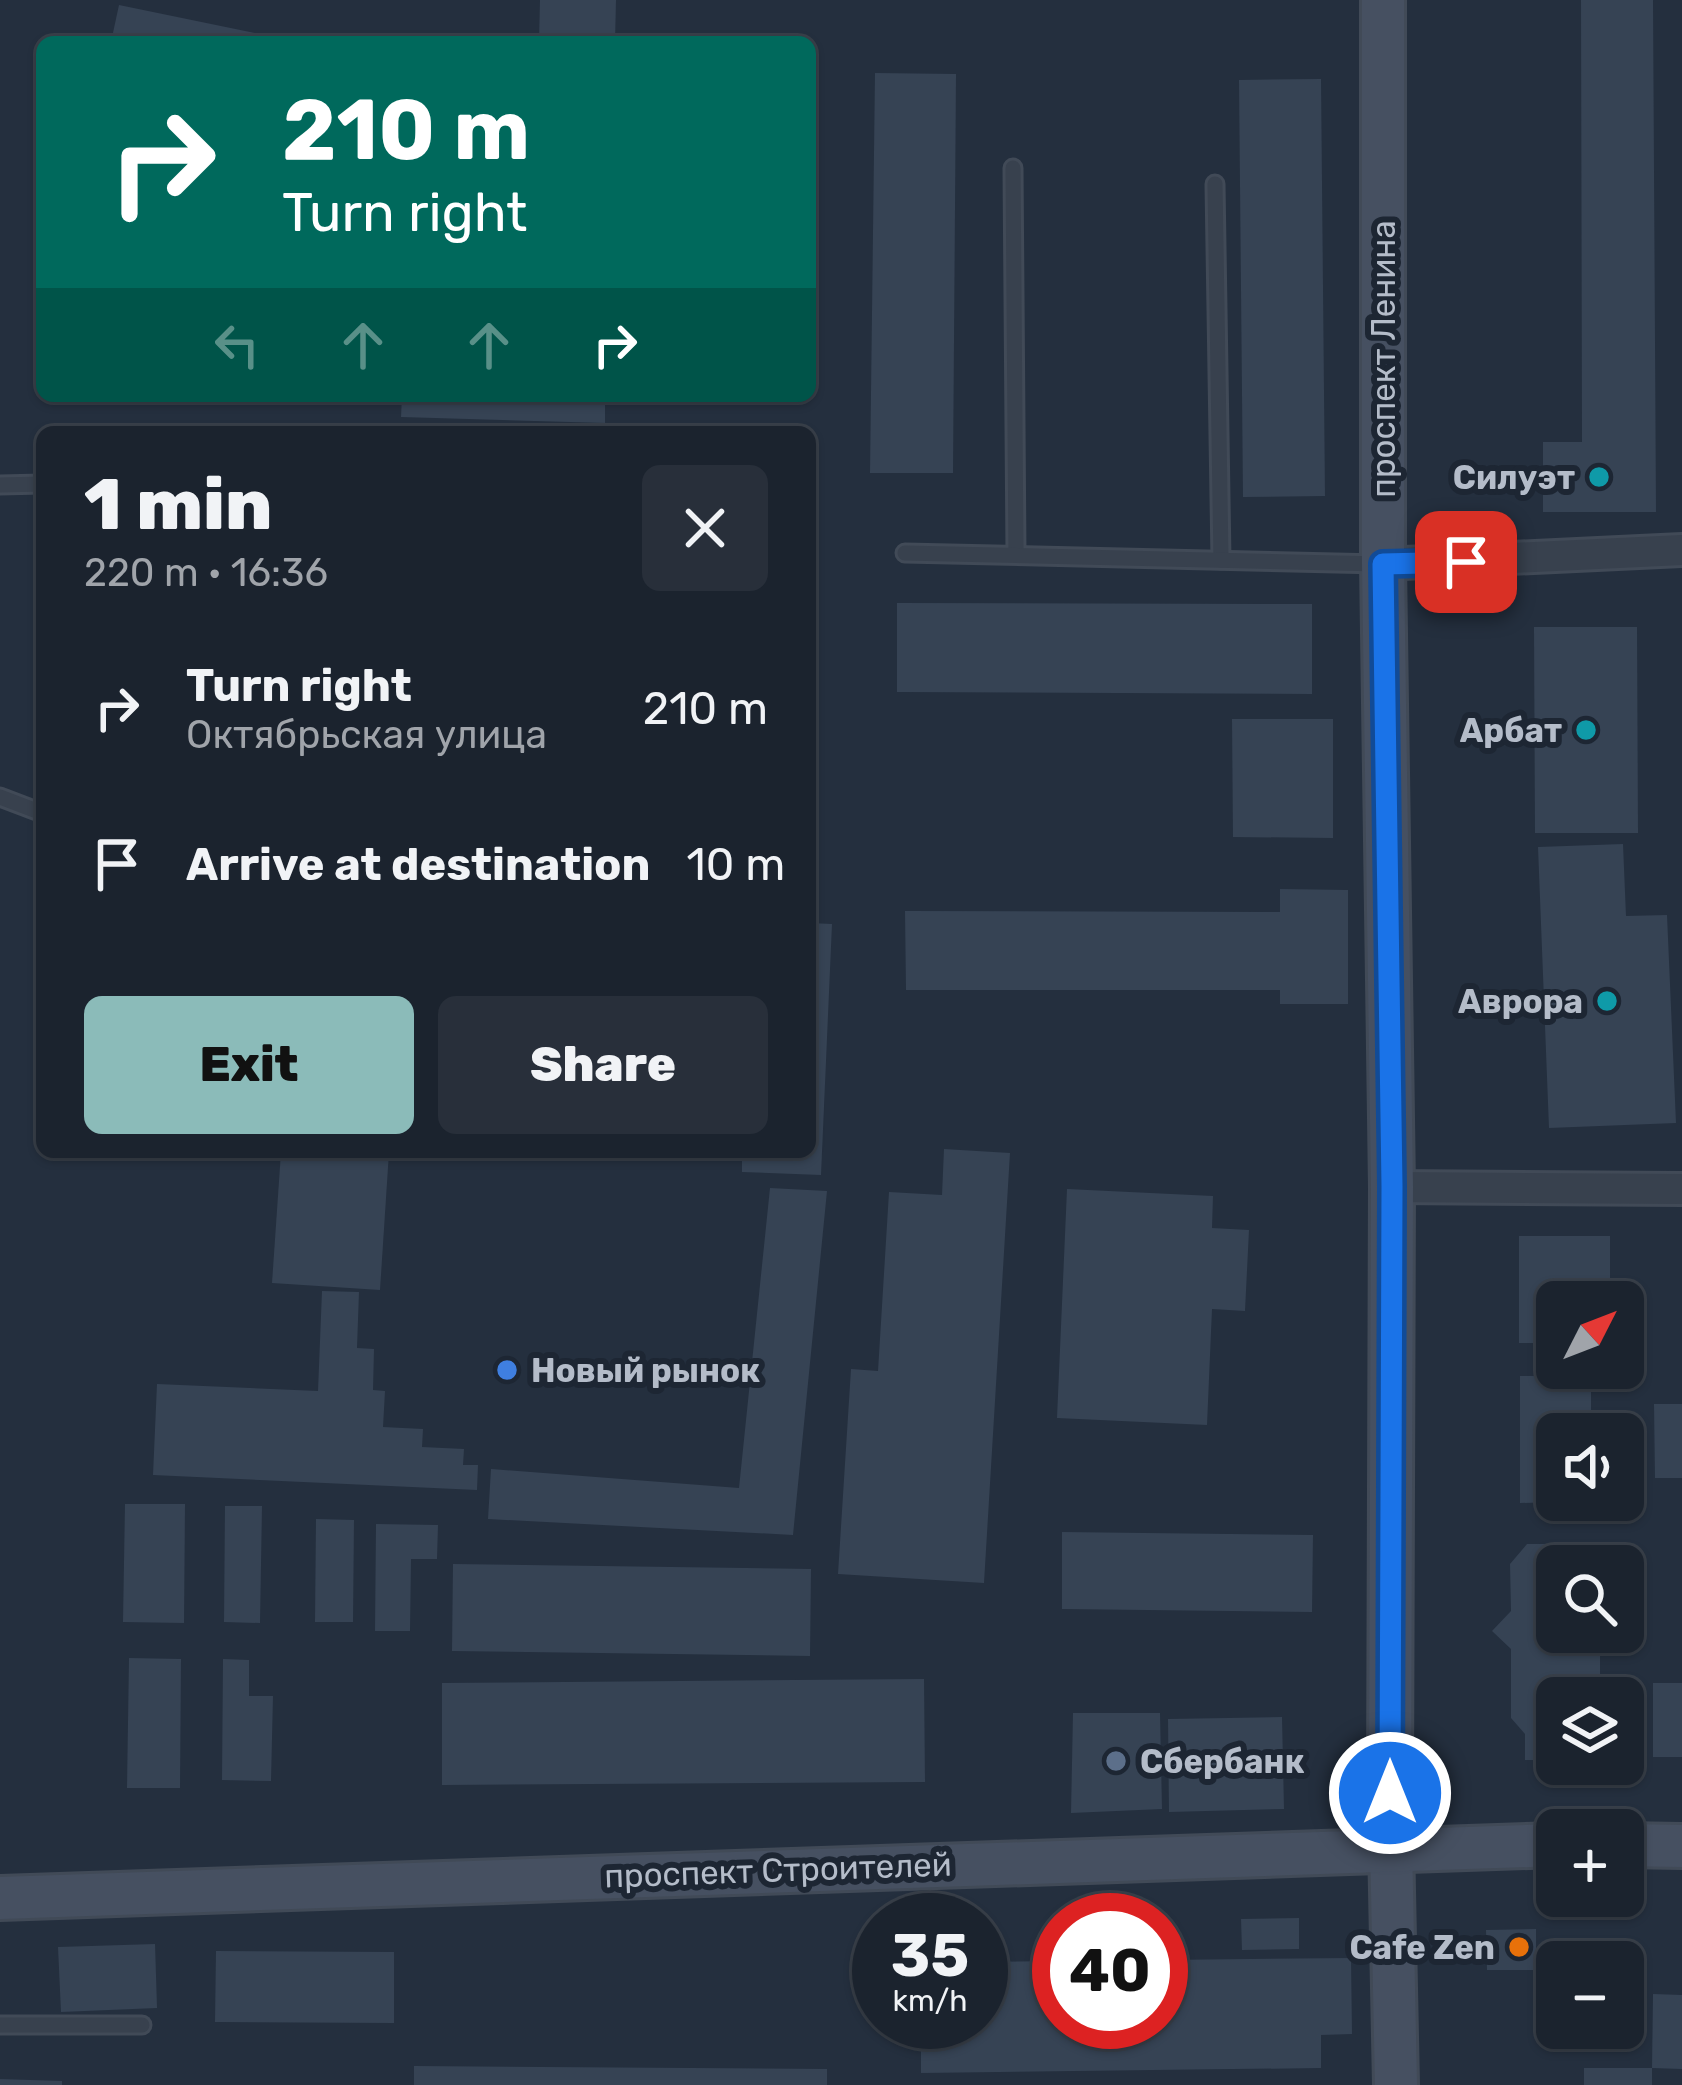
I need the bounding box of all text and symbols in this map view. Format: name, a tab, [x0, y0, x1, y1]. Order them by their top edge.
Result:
text: 210 m	[282, 80, 530, 180]
icon: right	[84, 84, 240, 240]
text: Turn right	[282, 181, 527, 245]
street label: проспект Ленина	[1364, 220, 1403, 498]
icon: left	[204, 312, 270, 378]
icon: ahead	[330, 312, 396, 378]
icon: ahead	[456, 312, 522, 378]
icon: right	[582, 312, 648, 378]
place label: Силуэт	[1453, 458, 1575, 497]
text: 1 min	[84, 462, 272, 547]
marker: Силуэт	[1586, 464, 1612, 490]
button: close	[642, 465, 768, 591]
pin	[1415, 511, 1517, 613]
icon: arrive	[1433, 529, 1499, 595]
text: 220 m · 16:36	[84, 550, 328, 596]
text: Turn right	[186, 659, 412, 712]
icon: right	[84, 675, 150, 741]
text: 210 m	[643, 682, 768, 735]
place label: Арбат	[1460, 711, 1562, 750]
text: Октябрьская улица	[186, 712, 547, 758]
marker: Арбат	[1573, 717, 1599, 743]
icon: arrive	[84, 831, 150, 897]
text: Arrive at destination	[186, 838, 651, 891]
text: 10 m	[687, 838, 785, 891]
place label: Аврора	[1458, 982, 1583, 1021]
marker: Аврора	[1594, 988, 1620, 1014]
button: Exit	[84, 996, 414, 1134]
button: Share	[438, 996, 768, 1134]
north arrow	[1536, 1281, 1644, 1389]
map controls	[1536, 1281, 1644, 2049]
place label: Новый рынок	[531, 1351, 760, 1390]
marker: Новый рынок	[494, 1357, 520, 1383]
button: sound	[1536, 1413, 1644, 1521]
button: search	[1536, 1545, 1644, 1653]
button: layers	[1536, 1677, 1644, 1785]
position arrow	[1327, 1730, 1453, 1856]
place label: Сбербанк	[1140, 1742, 1305, 1781]
marker: Сбербанк	[1103, 1748, 1129, 1774]
button: +	[1536, 1809, 1644, 1917]
street label: проспект Строителей	[604, 1844, 952, 1896]
speed limit sign: 40	[1032, 1893, 1188, 2049]
text: 35	[891, 1920, 969, 1991]
place label: Cafe Zen	[1349, 1928, 1495, 1967]
marker: Cafe Zen	[1506, 1934, 1532, 1960]
button: −	[1536, 1941, 1644, 2049]
text: km/h	[893, 1983, 967, 2019]

